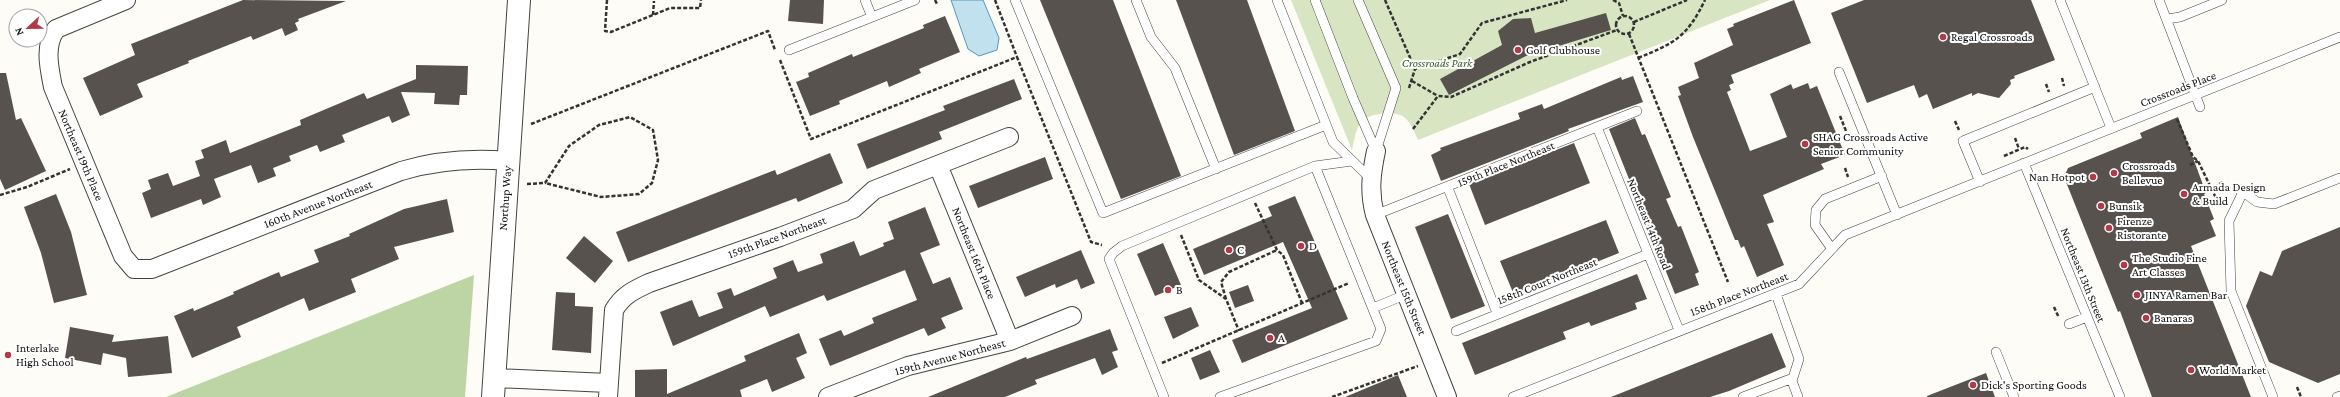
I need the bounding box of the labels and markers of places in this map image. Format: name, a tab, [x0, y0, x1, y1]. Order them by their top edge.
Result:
place label: Regal Crossroads	[1951, 30, 2033, 44]
marker: Regal Crossroads	[1938, 32, 1948, 42]
place label: Golf Clubhouse	[1526, 43, 1600, 57]
marker: Golf Clubhouse	[1513, 45, 1523, 55]
place label: SHAG Crossroads Active Senior Community	[1813, 130, 1928, 158]
marker: SHAG Crossroads Active Senior Community	[1800, 139, 1810, 149]
place label: Crossroads Bellevue	[2122, 159, 2175, 187]
marker: Crossroads Bellevue	[2109, 168, 2119, 178]
place label: Nan Hotpot	[2029, 170, 2086, 184]
marker: Nan Hotpot	[2088, 172, 2098, 182]
place label: Armada Design & Build	[2192, 180, 2266, 208]
marker: Armada Design & Build	[2179, 189, 2189, 199]
place label: Bunsik	[2109, 199, 2142, 213]
marker: Bunsik	[2096, 201, 2106, 211]
place label: Firenze Ristorante	[2117, 214, 2167, 242]
marker: Firenze Ristorante	[2104, 223, 2114, 233]
place label: D	[1309, 239, 1317, 253]
marker: D	[1296, 241, 1306, 251]
place label: C	[1237, 243, 1244, 257]
marker: C	[1224, 245, 1234, 255]
place label: The Studio Fine Art Classes	[2132, 251, 2207, 279]
marker: The Studio Fine Art Classes	[2119, 260, 2129, 270]
place label: B	[1176, 283, 1183, 297]
marker: B	[1163, 285, 1173, 295]
place label: JINYA Ramen Bar	[2144, 288, 2228, 302]
marker: JINYA Ramen Bar	[2132, 290, 2142, 300]
place label: Banaras	[2154, 311, 2193, 325]
marker: Banaras	[2141, 313, 2151, 323]
place label: A	[1278, 331, 1285, 345]
marker: A	[1265, 333, 1275, 343]
place label: Interlake High School	[16, 341, 74, 369]
marker: Interlake High School	[3, 350, 13, 360]
place label: World Market	[2199, 363, 2267, 377]
marker: World Market	[2186, 365, 2196, 375]
place label: Dick's Sporting Goods	[1981, 378, 2087, 392]
marker: Dick's Sporting Goods	[1968, 380, 1978, 390]

